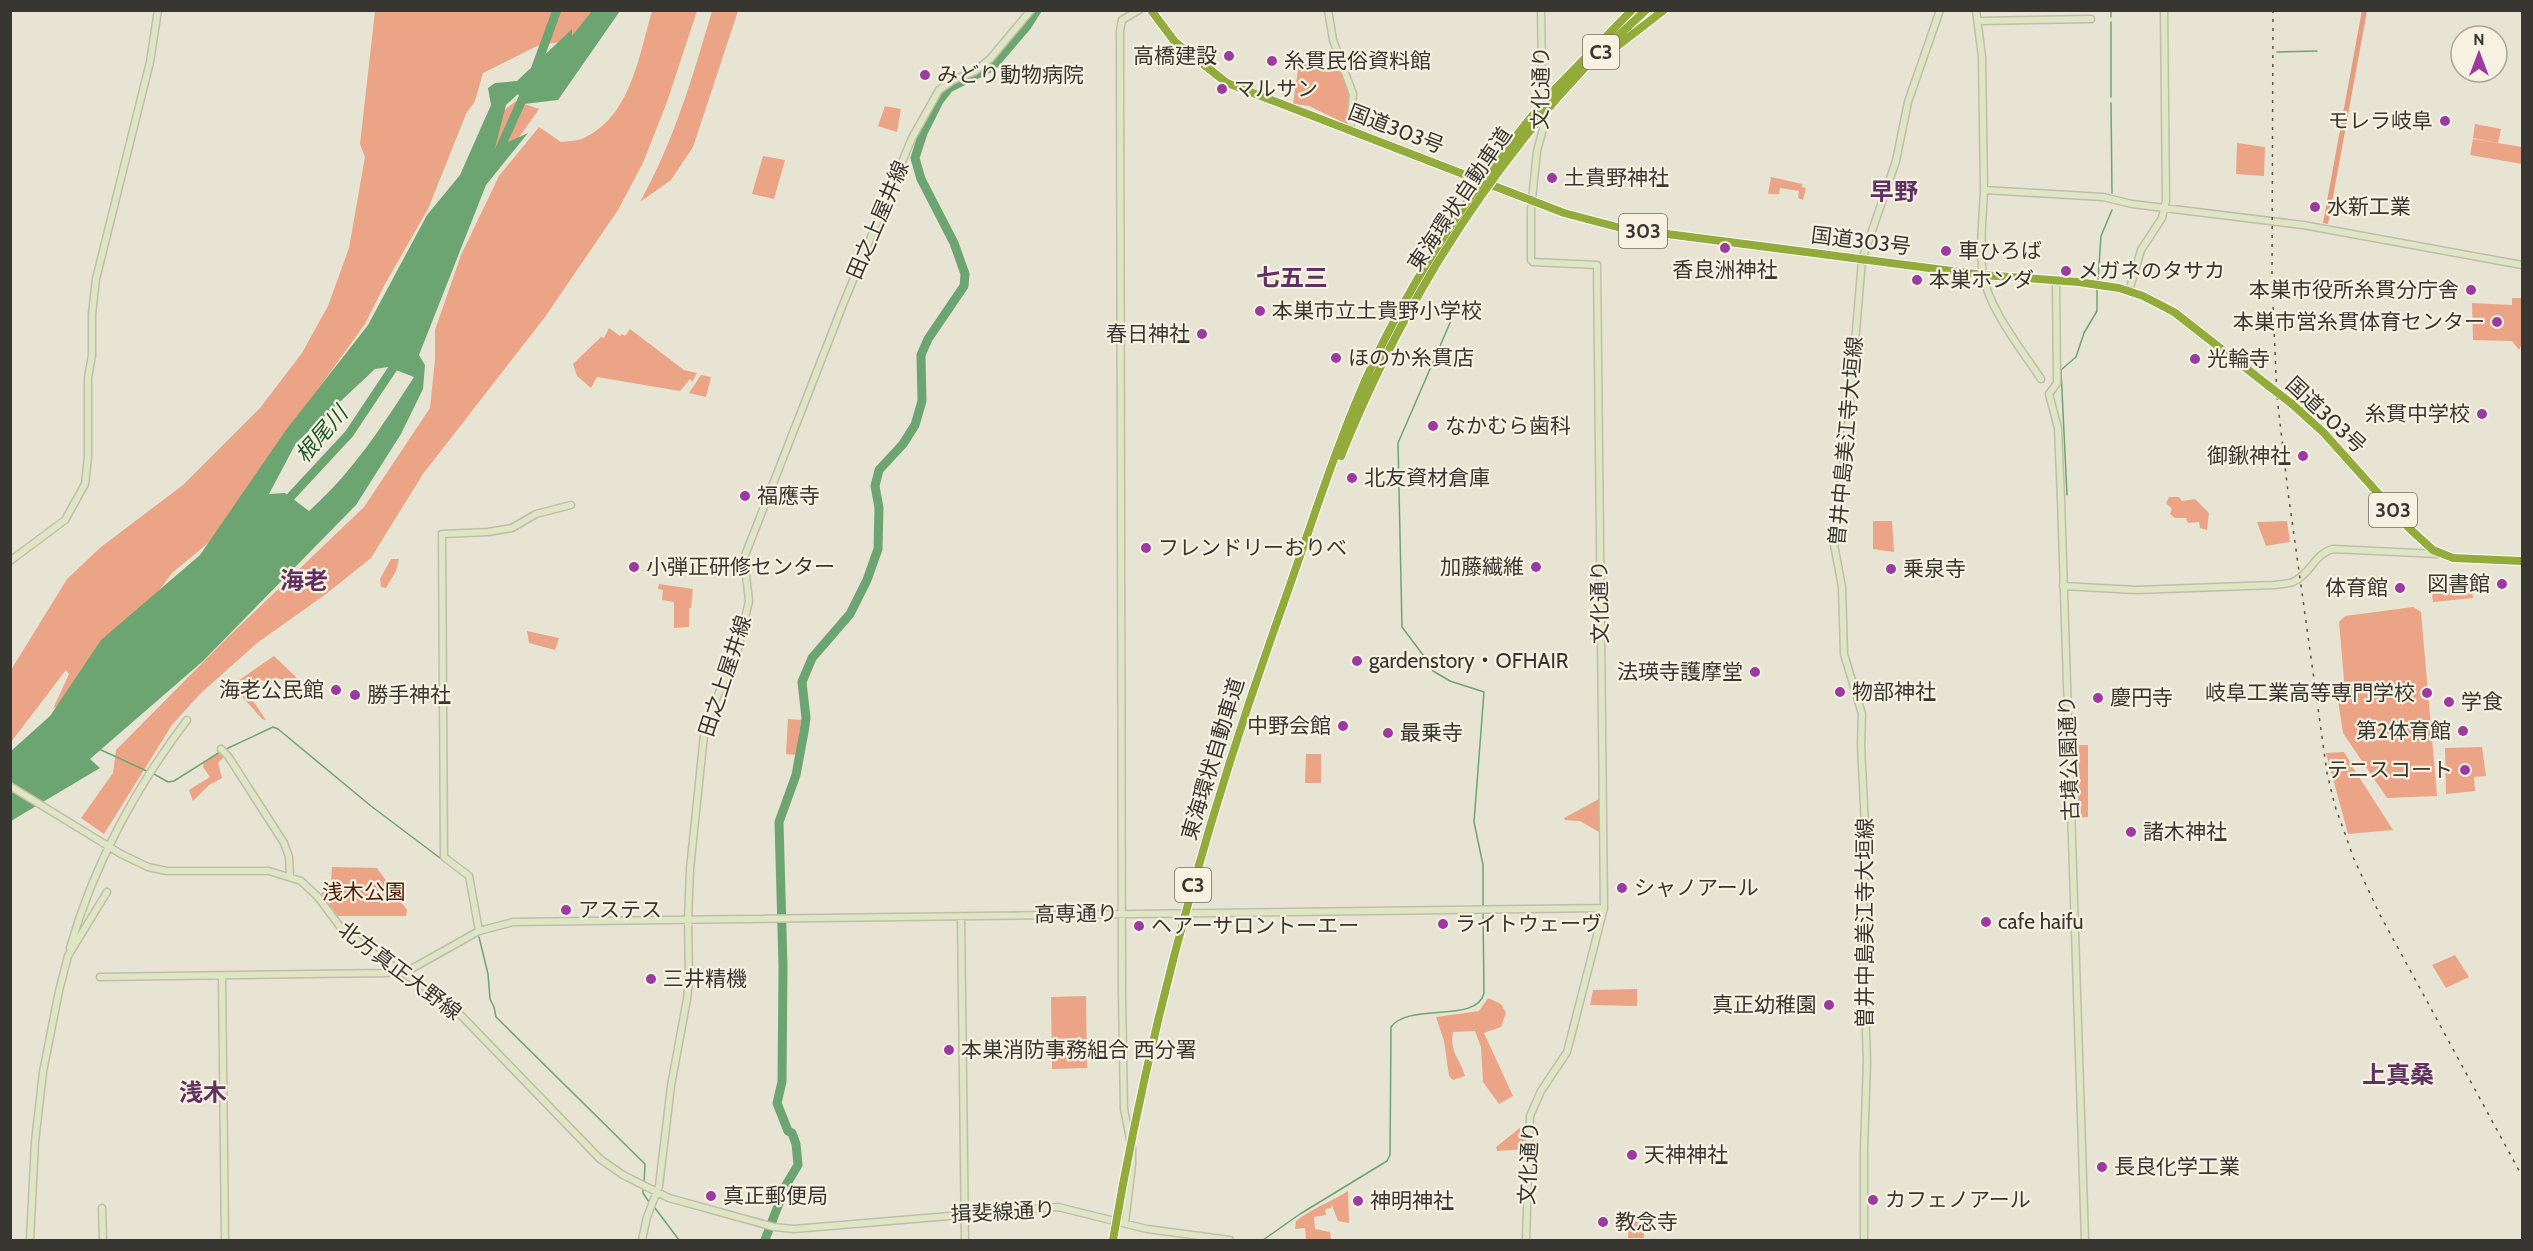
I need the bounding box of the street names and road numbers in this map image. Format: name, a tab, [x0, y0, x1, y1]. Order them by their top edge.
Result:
road number: C3	[1583, 35, 1619, 69]
street label: 文化通り	[1527, 46, 1554, 130]
street label: 国道303号	[1345, 99, 1448, 158]
street label: 東海環状自動車道	[1402, 122, 1517, 275]
street label: 田之上屋井線	[841, 157, 914, 283]
road number: 303	[1619, 214, 1667, 248]
street label: 国道303号	[1810, 222, 1912, 259]
street label: 曽井中島美江寺大垣線	[1824, 335, 1867, 547]
street label: 国道303号	[2281, 371, 2372, 458]
road number: 303	[2369, 493, 2417, 527]
street label: 文化通り	[1586, 560, 1613, 644]
street label: 田之上屋井線	[693, 612, 756, 740]
street label: 東海環状自動車道	[1176, 675, 1249, 843]
street label: 古墳公園通り	[2054, 695, 2083, 821]
street label: 曽井中島美江寺大垣線	[1852, 818, 1877, 1028]
road number: C3	[1175, 868, 1211, 902]
street label: 高専通り	[1034, 900, 1118, 927]
street label: 北方真正大野線	[334, 916, 467, 1025]
street label: 文化通り	[1514, 1120, 1543, 1206]
street label: 揖斐線通り	[950, 1196, 1056, 1227]

